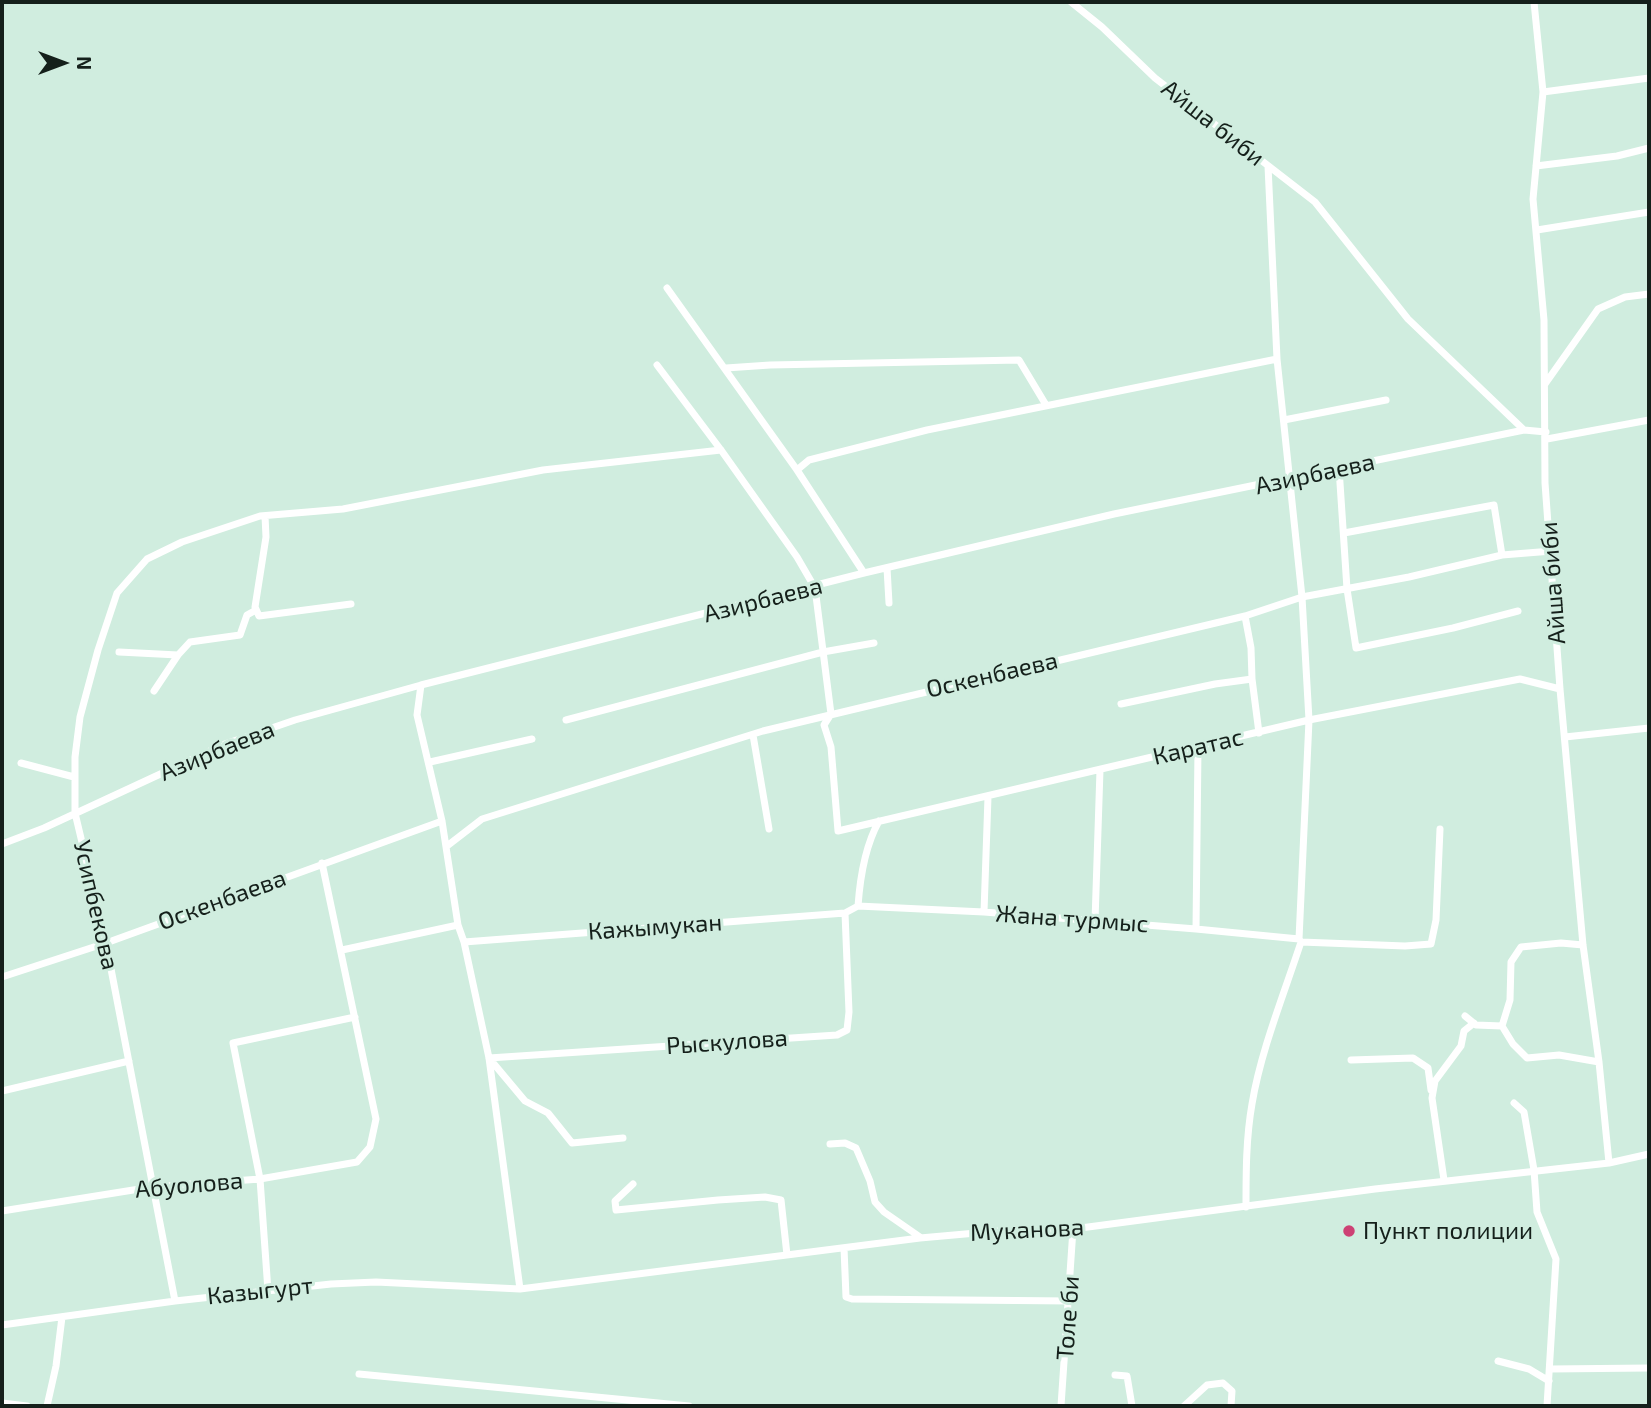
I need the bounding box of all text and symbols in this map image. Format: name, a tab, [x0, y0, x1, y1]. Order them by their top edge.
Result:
north arrow	[28, 28, 98, 98]
text: N	[73, 56, 96, 70]
street label: Айша биби	[1156, 74, 1270, 172]
street label: Азирбаева	[1253, 447, 1377, 501]
street label: Айша биби	[1534, 521, 1572, 645]
street label: Азирбаева	[701, 571, 825, 629]
street label: Оскенбаева	[923, 646, 1061, 704]
street label: Азирбаева	[155, 715, 279, 787]
street label: Каратас	[1150, 723, 1246, 771]
street label: Усипбекова	[67, 837, 125, 973]
street label: Оскенбаева	[154, 864, 290, 936]
street label: Жана турмыс	[995, 899, 1149, 939]
street label: Кажымукан	[587, 908, 723, 946]
street label: Рыскулова	[665, 1023, 789, 1061]
street label: Абуолова	[134, 1166, 244, 1204]
street label: Муканова	[969, 1213, 1085, 1247]
place label: Пункт полиции	[1363, 1217, 1533, 1245]
marker: Пункт полиции	[1341, 1223, 1357, 1239]
street label: Казыгурт	[206, 1271, 314, 1311]
street label: Толе би	[1051, 1275, 1085, 1361]

